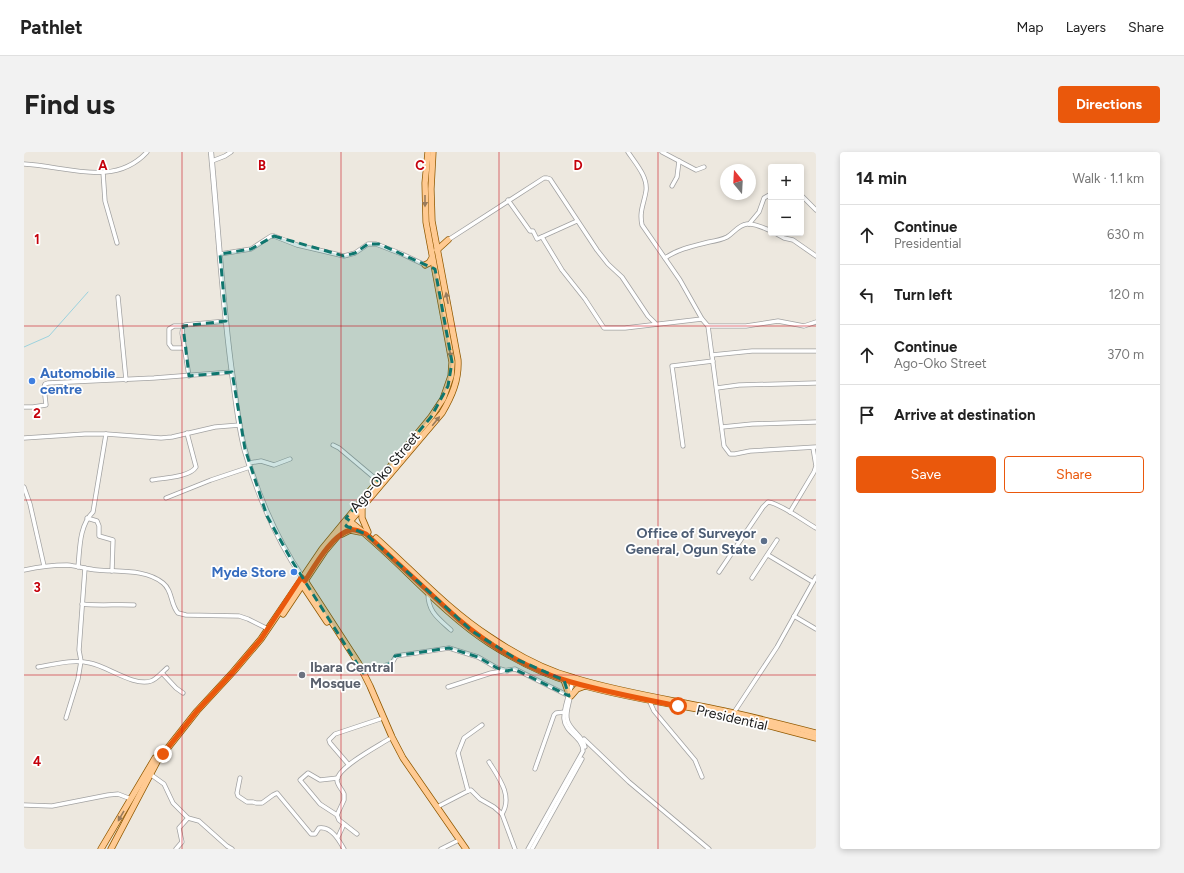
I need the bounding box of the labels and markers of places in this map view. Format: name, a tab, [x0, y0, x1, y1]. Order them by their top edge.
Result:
place label: Automobile centre	[40, 365, 115, 398]
marker: Automobile centre	[27, 376, 37, 386]
place label: Office of Surveyor General, Ogun State	[626, 525, 757, 558]
marker: Office of Surveyor General, Ogun State	[759, 536, 769, 546]
place label: Myde Store	[212, 564, 286, 581]
marker: Myde Store	[289, 567, 299, 577]
place label: Ibara Central Mosque	[310, 659, 394, 692]
marker: Ibara Central Mosque	[297, 670, 307, 680]

